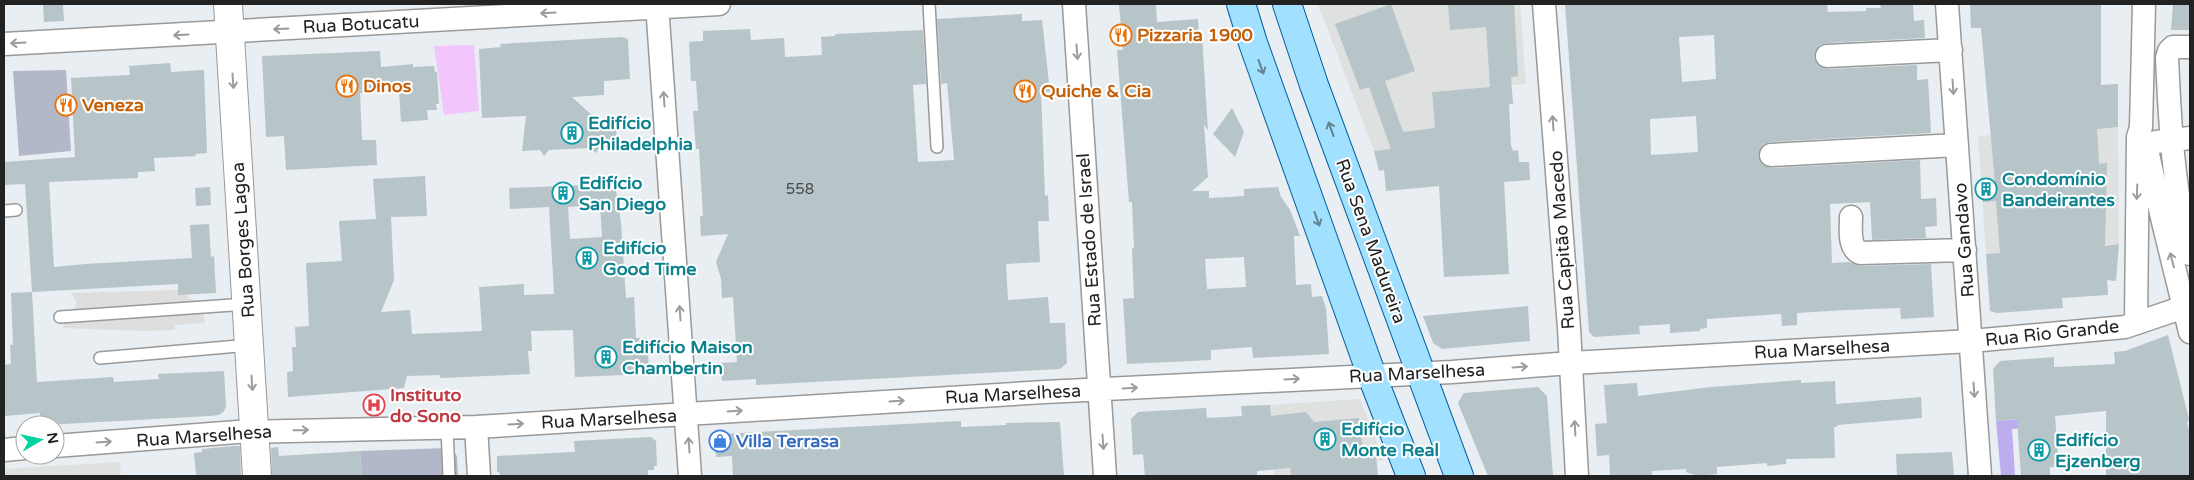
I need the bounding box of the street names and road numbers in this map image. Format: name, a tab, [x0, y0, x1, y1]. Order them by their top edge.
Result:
street label: Rua Botucatu	[302, 10, 420, 38]
street label: Rua Capitão Macedo	[1545, 150, 1579, 330]
street label: Rua Estado de Israel	[1072, 152, 1106, 328]
street label: Rua Sena Madureira	[1331, 156, 1411, 326]
street label: Rua Borges Lagoa	[227, 161, 259, 319]
street label: Rua Gandavo	[1949, 182, 1979, 298]
street label: Rua Rio Grande	[1984, 315, 2120, 351]
street label: Rua Marselhesa	[1753, 334, 1891, 364]
street label: Rua Marselhesa	[1348, 358, 1486, 388]
street label: Rua Marselhesa	[944, 379, 1082, 409]
street label: Rua Marselhesa	[540, 404, 678, 434]
street label: Rua Marselhesa	[135, 420, 273, 452]

